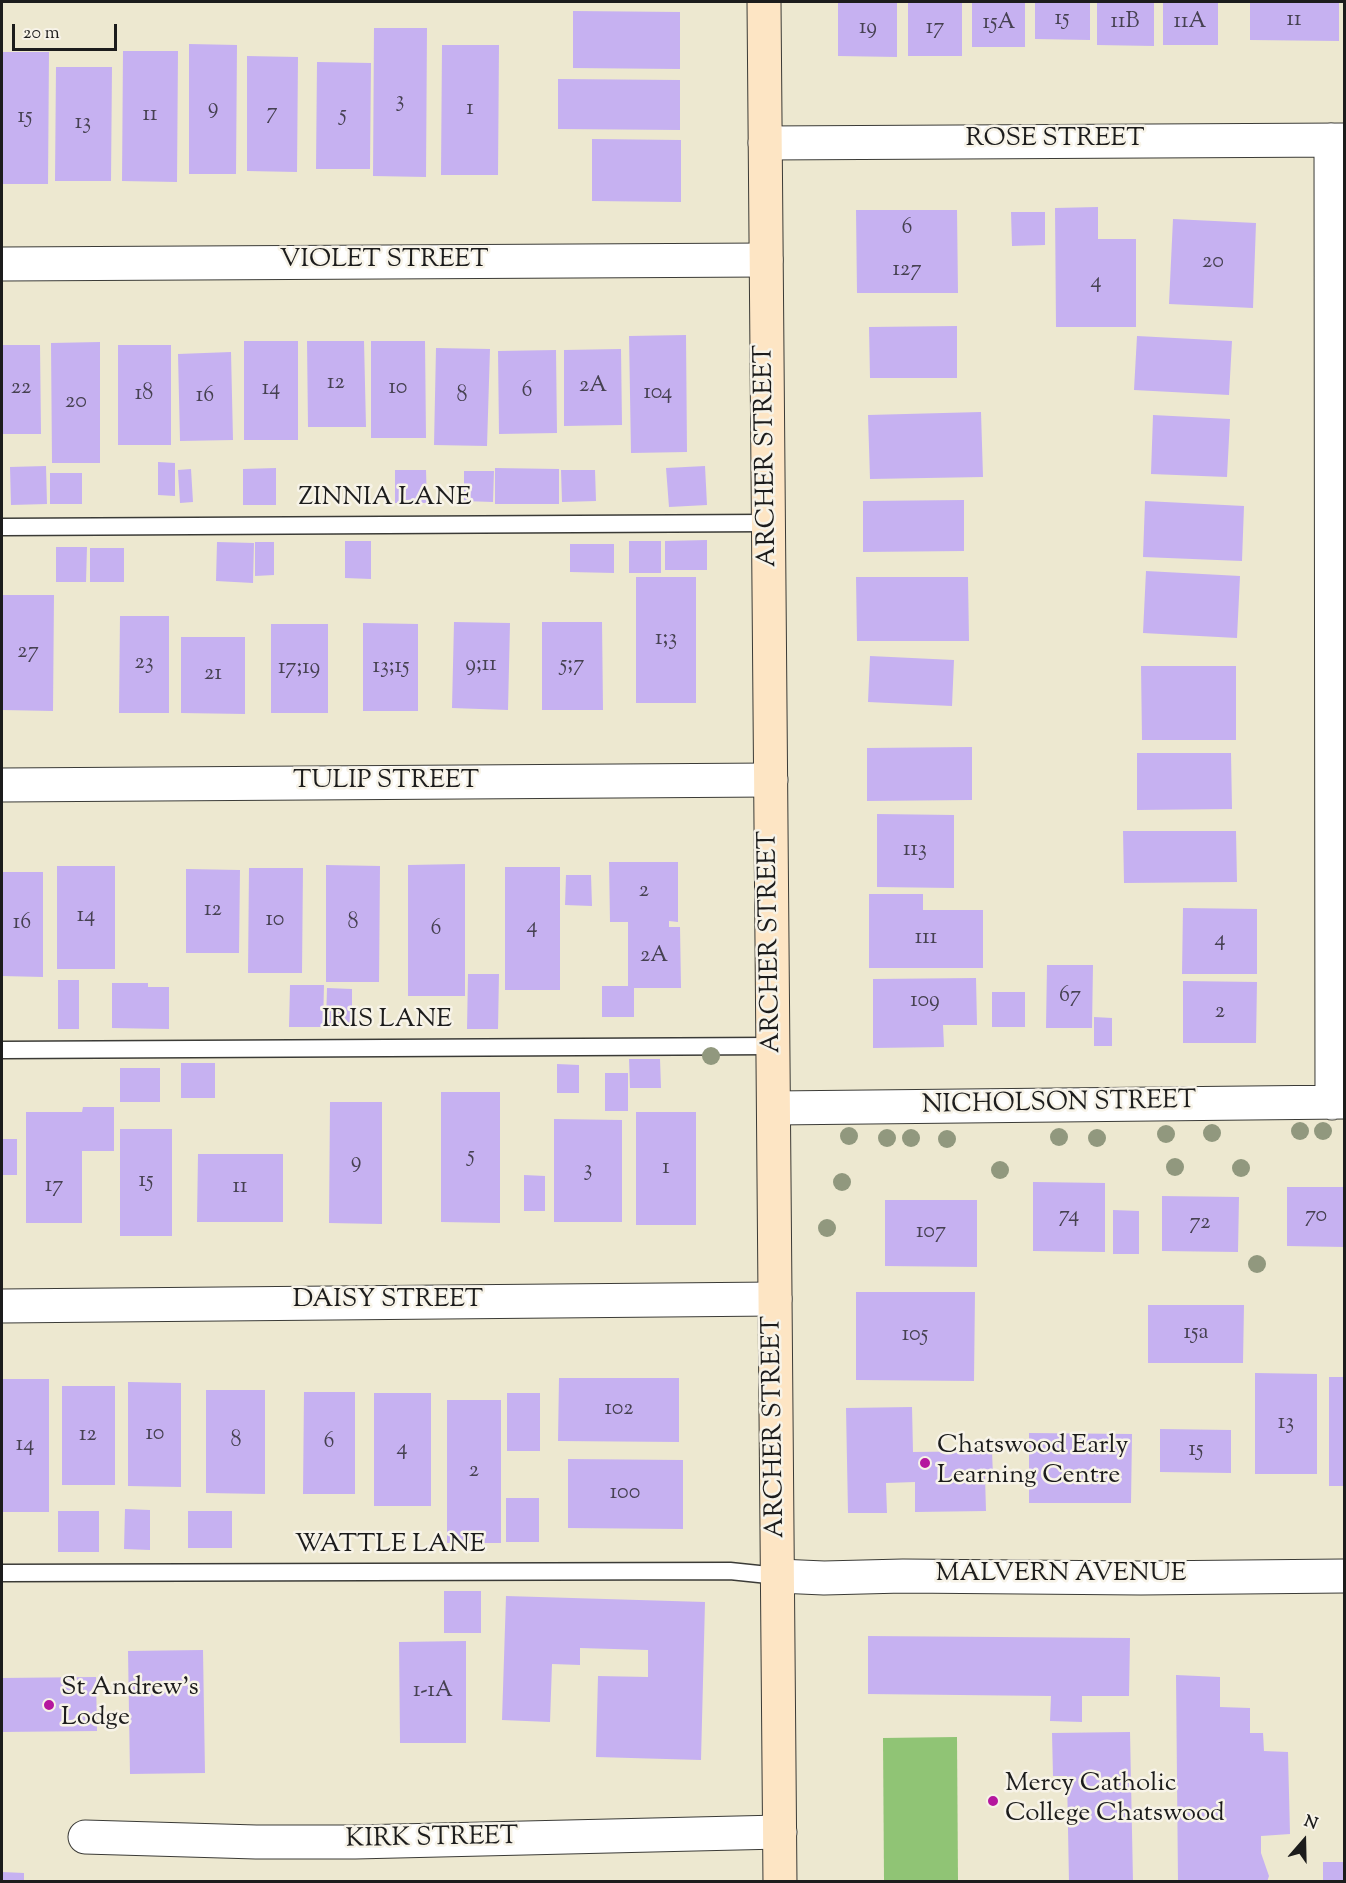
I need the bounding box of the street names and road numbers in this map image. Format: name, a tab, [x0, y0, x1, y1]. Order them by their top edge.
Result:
street label: ROSE STREET	[966, 125, 1144, 157]
street label: VIOLET STREET	[279, 246, 489, 278]
street label: ARCHER STREET	[750, 344, 786, 568]
street label: ZINNIA LANE	[298, 484, 472, 516]
street label: TULIP STREET	[293, 767, 479, 799]
street label: ARCHER STREET	[754, 830, 790, 1054]
street label: IRIS LANE	[322, 1006, 452, 1038]
street label: NICHOLSON STREET	[922, 1087, 1196, 1123]
street label: DAISY STREET	[293, 1286, 483, 1318]
street label: ARCHER STREET	[758, 1315, 794, 1539]
street label: WATTLE LANE	[295, 1531, 485, 1563]
street label: MALVERN AVENUE	[936, 1560, 1186, 1592]
street label: KIRK STREET	[345, 1823, 519, 1857]

